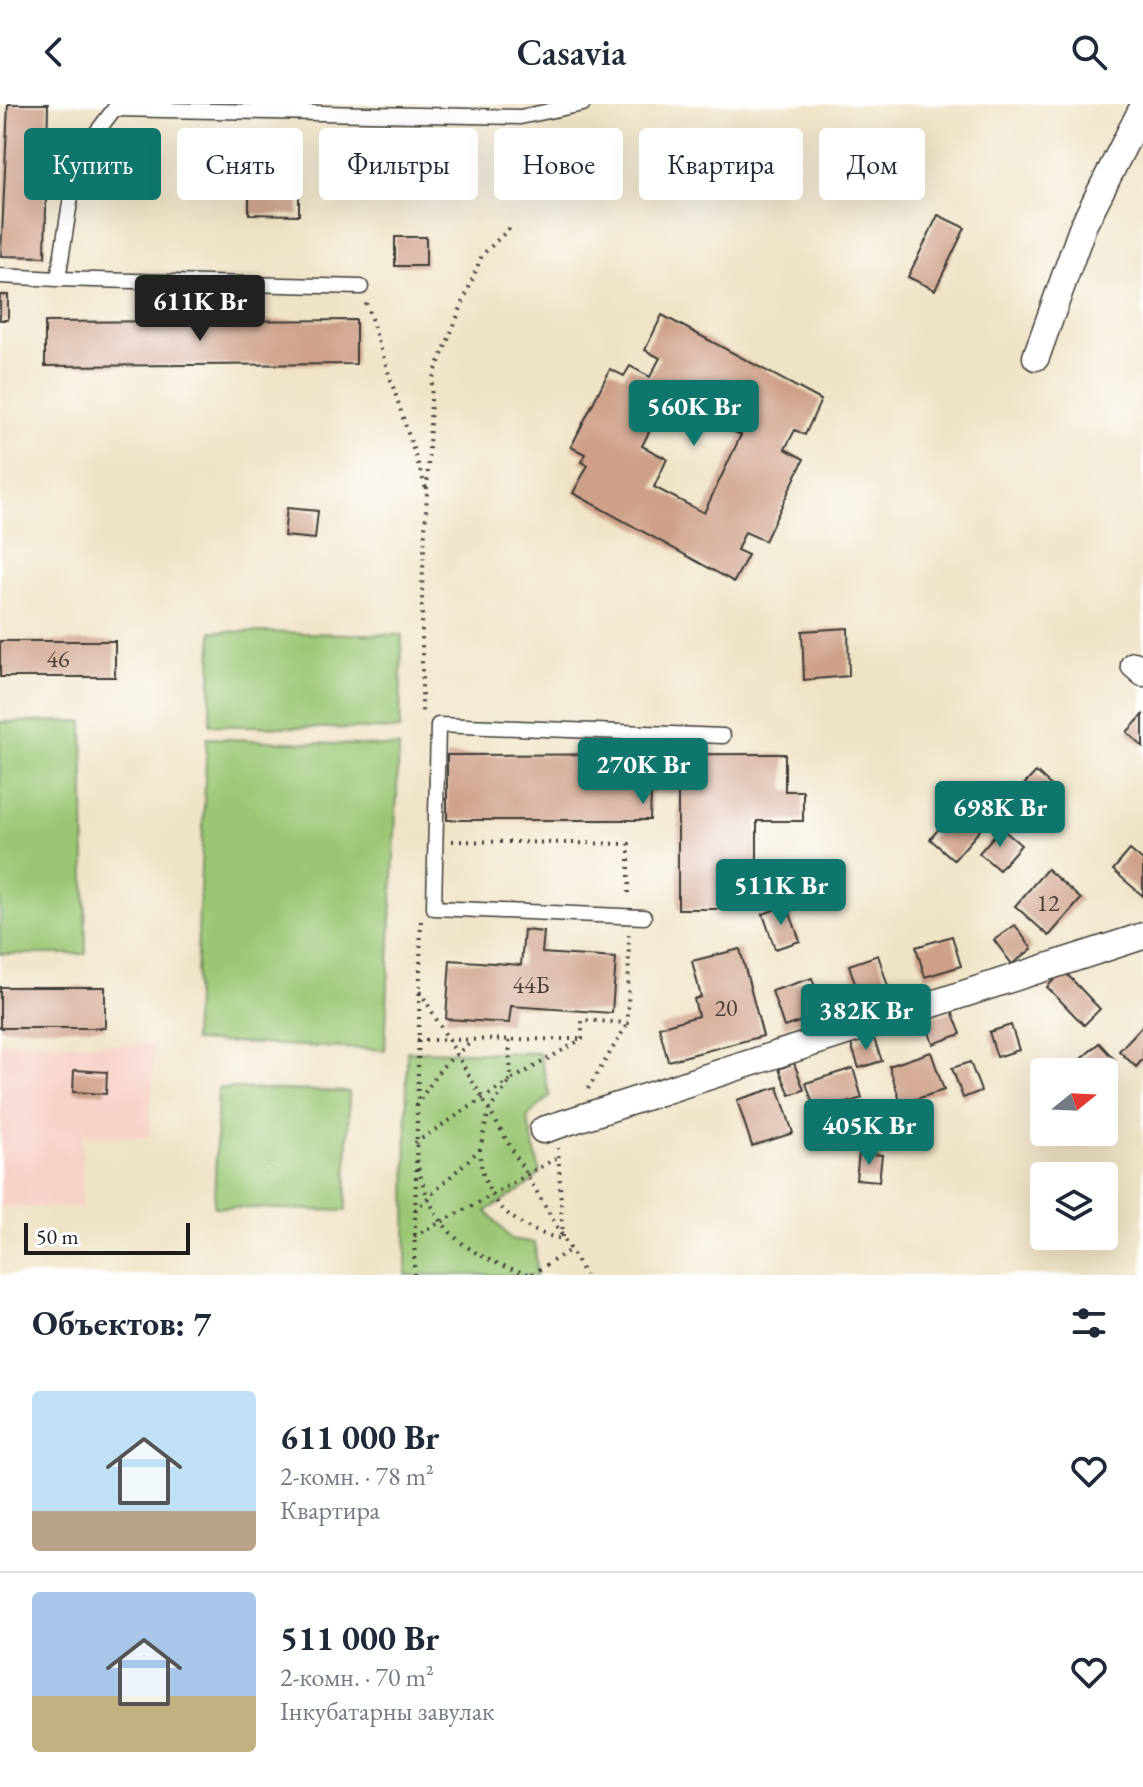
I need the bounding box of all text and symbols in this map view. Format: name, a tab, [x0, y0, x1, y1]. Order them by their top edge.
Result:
text: Casavia	[517, 29, 626, 76]
icon: back	[32, 30, 76, 74]
icon: search	[1067, 30, 1111, 74]
chip: Купить	[24, 128, 161, 200]
chip: Снять	[177, 128, 303, 200]
chip: Фильтры	[319, 128, 478, 200]
chip: Новое	[494, 128, 623, 200]
chip: Квартира	[639, 128, 803, 200]
chip: Дом	[819, 128, 925, 200]
pin: 611K Br	[126, 275, 274, 343]
text: 611K Br	[153, 284, 247, 318]
pin: 560K Br	[620, 380, 768, 448]
text: 560K Br	[647, 389, 741, 423]
house number: 46	[46, 643, 70, 674]
pin: 270K Br	[569, 738, 717, 806]
text: 270K Br	[596, 747, 690, 781]
pin: 698K Br	[926, 781, 1074, 849]
text: 698K Br	[953, 790, 1047, 824]
pin: 511K Br	[707, 859, 855, 927]
text: 511K Br	[734, 868, 828, 902]
house number: 12	[1036, 887, 1060, 918]
house number: 44Б	[512, 969, 550, 1000]
pin: 382K Br	[792, 984, 940, 1052]
house number: 20	[714, 992, 738, 1023]
text: 382K Br	[819, 993, 913, 1027]
north arrow	[1030, 1058, 1118, 1146]
map controls	[1030, 1058, 1118, 1250]
pin: 405K Br	[795, 1099, 943, 1167]
text: 405K Br	[822, 1108, 916, 1142]
button: layers	[1030, 1162, 1118, 1250]
scale bar	[24, 1219, 190, 1255]
text: 50 m	[36, 1222, 79, 1251]
text: Объектов: 7	[32, 1301, 211, 1345]
icon: filters	[1067, 1301, 1111, 1345]
text: 611 000 Br	[280, 1415, 439, 1459]
icon: home	[96, 1423, 192, 1519]
icon: heart	[1067, 1449, 1111, 1493]
text: 2-комн. · 78 m²	[280, 1459, 434, 1493]
text: Квартира	[280, 1493, 380, 1527]
text: 511 000 Br	[280, 1616, 439, 1660]
icon: home	[96, 1624, 192, 1720]
icon: heart	[1067, 1650, 1111, 1694]
text: 2-комн. · 70 m²	[280, 1660, 434, 1694]
text: Інкубатарны завулак	[280, 1694, 495, 1728]

